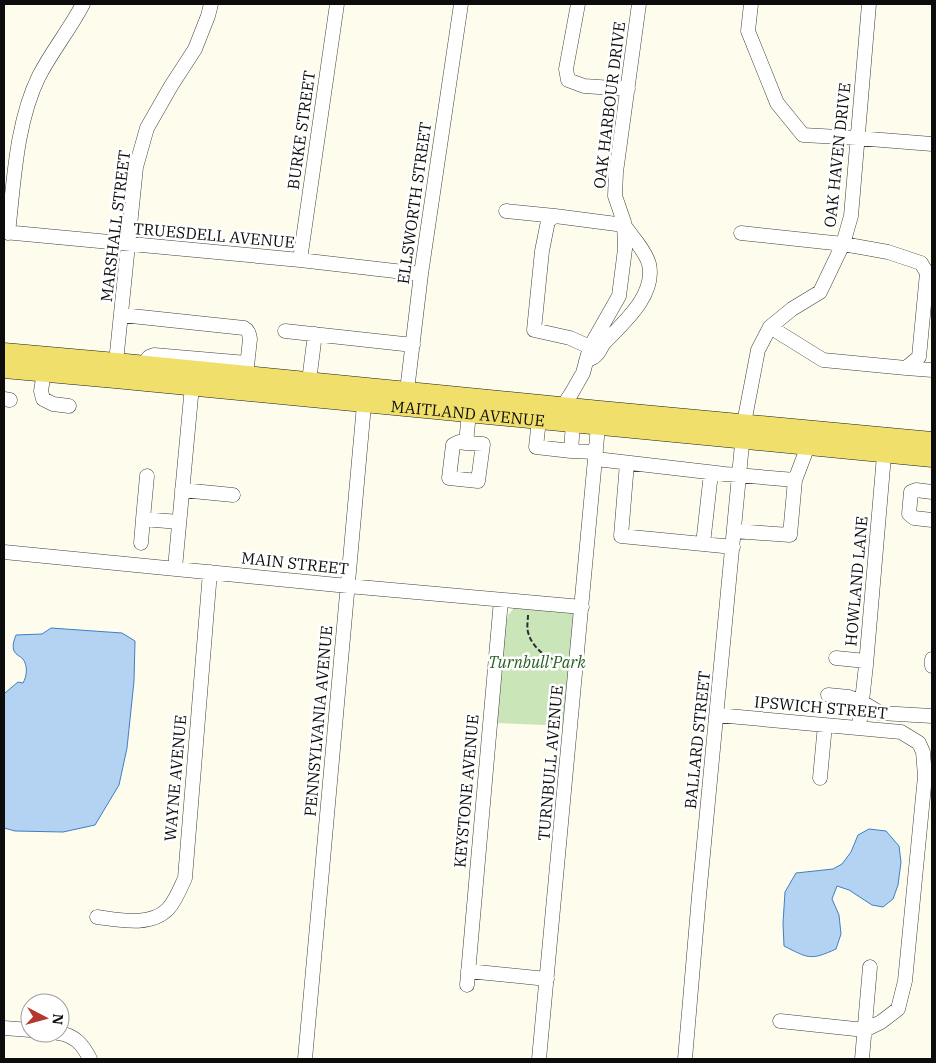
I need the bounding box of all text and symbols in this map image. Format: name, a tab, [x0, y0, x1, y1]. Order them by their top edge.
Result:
street label: OAK HARBOUR DRIVE	[589, 20, 629, 190]
street label: BURKE STREET	[283, 69, 319, 191]
street label: OAK HAVEN DRIVE	[819, 82, 855, 228]
street label: ELLSWORTH STREET	[393, 121, 435, 285]
street label: MARSHALL STREET	[96, 149, 134, 303]
street label: TRUESDELL AVENUE	[132, 218, 296, 252]
street label: MAITLAND AVENUE	[390, 396, 546, 431]
street label: HOWLAND LANE	[840, 515, 872, 647]
street label: MAIN STREET	[240, 547, 350, 579]
street label: PENNSYLVANIA AVENUE	[300, 625, 336, 817]
park label: Turnbull Park	[488, 652, 586, 672]
street label: BALLARD STREET	[680, 670, 714, 810]
street label: TURNBULL AVENUE	[533, 684, 567, 842]
street label: IPSWICH STREET	[753, 691, 889, 723]
street label: KEYSTONE AVENUE	[449, 713, 483, 869]
street label: WAYNE AVENUE	[159, 714, 191, 842]
north arrow	[20, 993, 70, 1043]
text: N	[48, 1013, 67, 1026]

